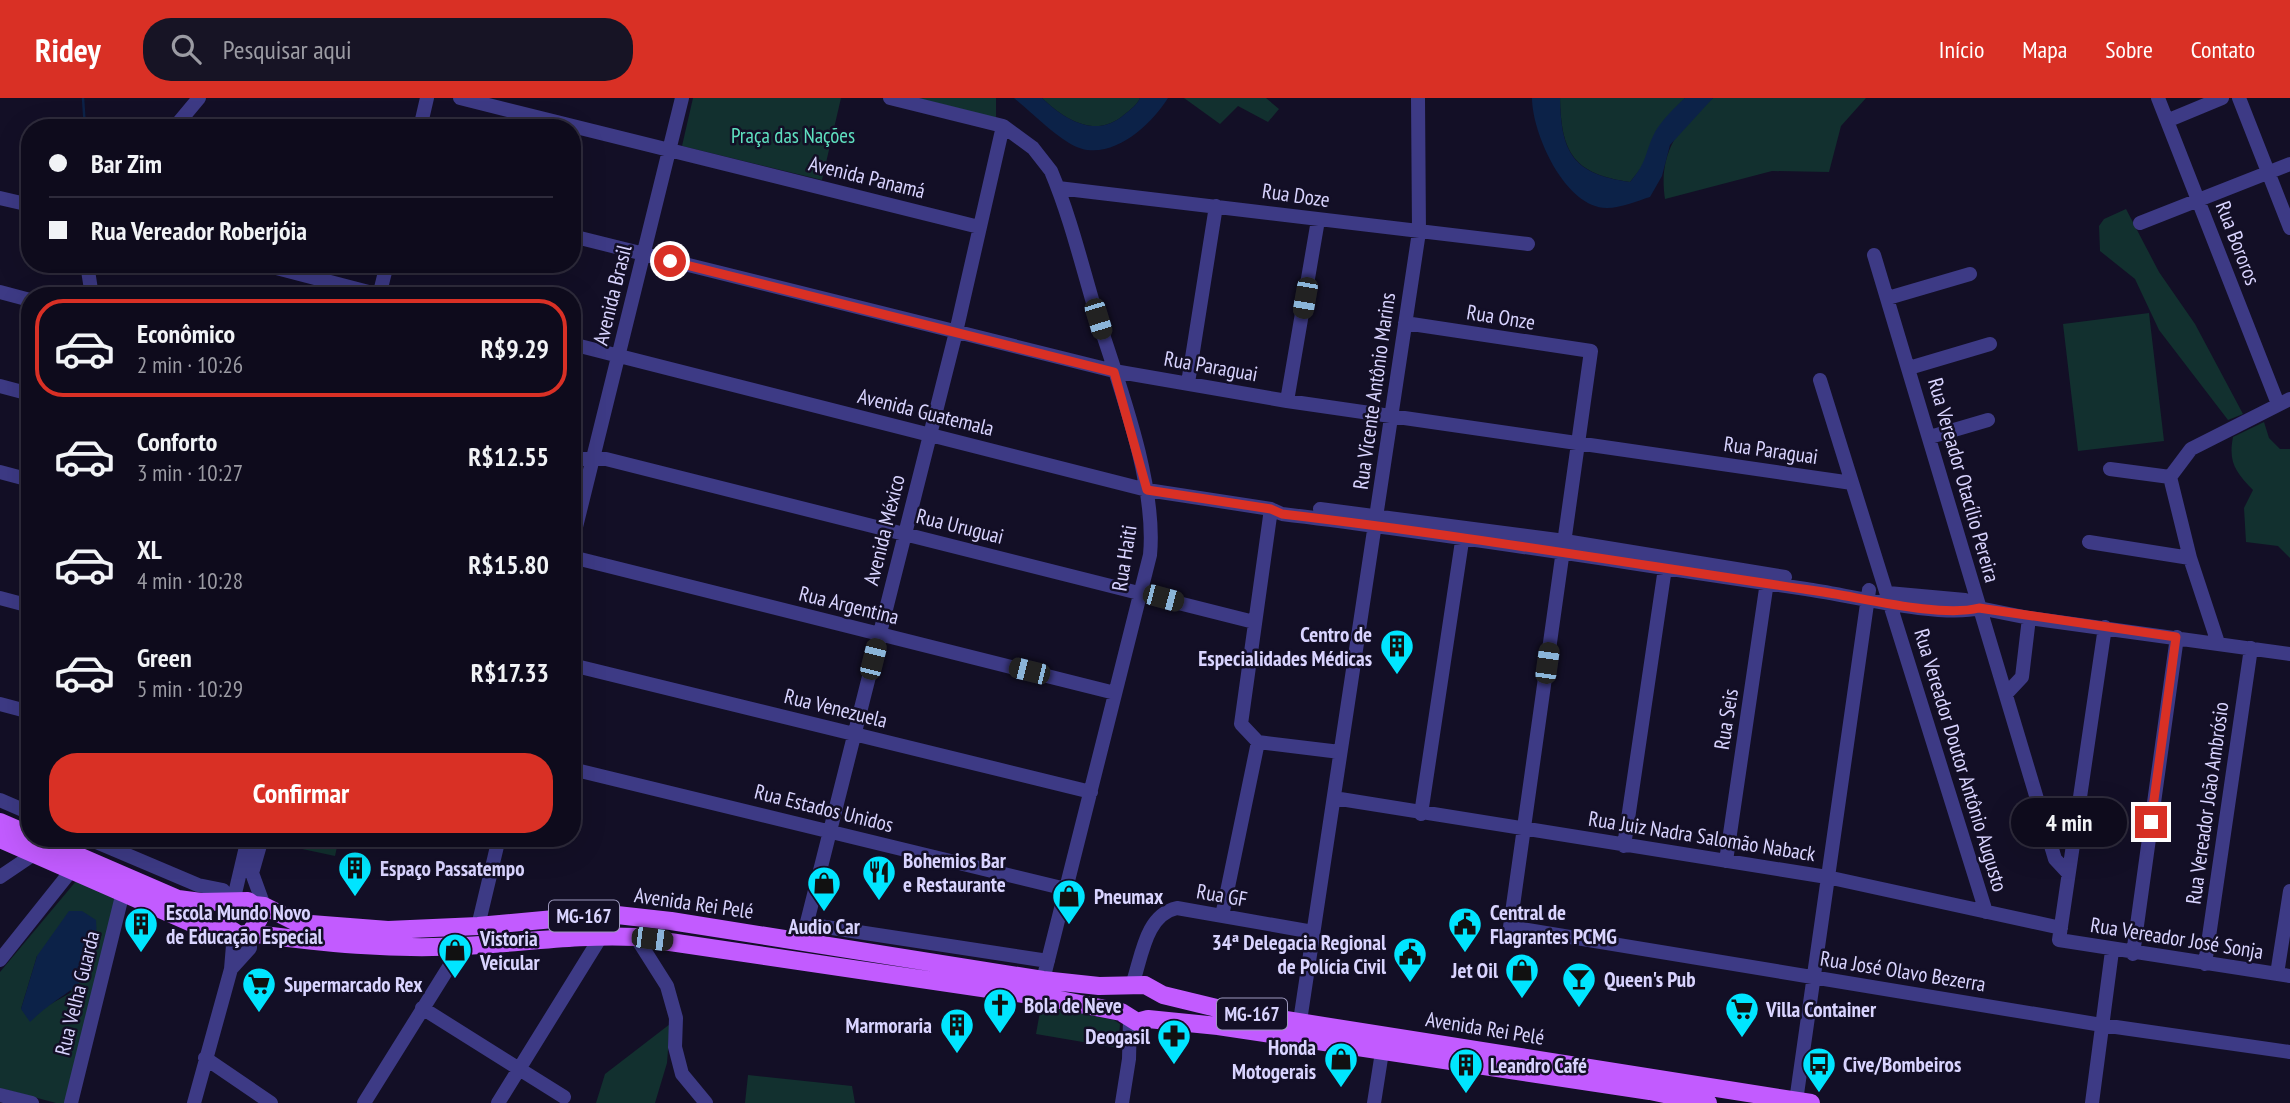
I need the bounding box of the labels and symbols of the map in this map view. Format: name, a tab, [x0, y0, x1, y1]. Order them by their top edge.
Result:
park label: Praça das Nações	[731, 122, 855, 149]
street label: Avenida Panamá	[806, 150, 928, 204]
street label: Rua Doze	[1261, 177, 1331, 213]
street label: Rua Bororos	[2210, 197, 2266, 289]
street label: Avenida Brasil	[587, 242, 638, 348]
route start	[654, 245, 686, 277]
car	[1292, 275, 1319, 321]
street label: Rua Vicente Antônio Marins	[1347, 291, 1401, 491]
car	[1082, 296, 1115, 342]
street label: Rua Onze	[1465, 298, 1537, 336]
street label: Rua Paraguai	[1162, 344, 1260, 388]
street label: Rua Vereador Otacílio Pereira	[1922, 375, 2006, 585]
street label: Avenida Guatemala	[855, 382, 997, 442]
street label: Rua Paraguai	[1722, 430, 1820, 470]
street label: Avenida México	[857, 472, 911, 588]
street label: Rua Uruguai	[914, 502, 1006, 550]
street label: Rua Haiti	[1105, 523, 1143, 593]
street label: Rua Argentina	[796, 580, 902, 630]
car	[1140, 582, 1187, 614]
place label: Centro de Especialidades Médicas	[1198, 621, 1372, 672]
street label: Rua Vereador Doutor Antônio Augusto	[1908, 625, 2014, 895]
building icon: Centro de Especialidades Médicas	[1378, 627, 1416, 676]
car	[858, 636, 889, 682]
car	[1534, 641, 1561, 685]
car	[1007, 656, 1052, 686]
street label: Rua Venezuela	[782, 682, 890, 734]
street label: Rua Seis	[1708, 687, 1744, 751]
street label: Rua Vereador João Ambrósio	[2179, 700, 2235, 906]
street label: Rua Estados Unidos	[752, 778, 896, 838]
callout: 4 min	[2011, 798, 2126, 846]
street label: Rua Juiz Nadra Salomão Naback	[1587, 805, 1817, 867]
route end	[2135, 806, 2167, 838]
place label: Bohemios Bar e Restaurante	[903, 847, 1007, 898]
building icon: Espaço Passatempo	[336, 849, 374, 898]
restaurant icon: Bohemios Bar e Restaurante	[860, 853, 898, 902]
place label: Espaço Passatempo	[380, 855, 525, 882]
shop icon: Audio Car	[805, 864, 843, 913]
shop icon: Pneumax	[1050, 877, 1088, 926]
street label: Rua GF	[1195, 877, 1249, 913]
street label: Avenida Rei Pelé	[633, 881, 755, 925]
place label: Pneumax	[1094, 883, 1164, 910]
place label: Escola Mundo Novo de Educação Especial	[166, 899, 324, 950]
place label: Central de Flagrantes PCMG	[1490, 899, 1617, 950]
road number: MG-167	[549, 901, 619, 932]
building icon: Escola Mundo Novo de Educação Especial	[122, 905, 160, 954]
public building icon: Central de Flagrantes PCMG	[1446, 905, 1484, 954]
street label: Rua Vereador José Sonja	[2089, 911, 2265, 965]
place label: Audio Car	[787, 913, 861, 940]
place label: Vistoria Veicular	[479, 925, 540, 976]
car	[630, 926, 675, 952]
street label: Rua Velha Guarda	[49, 928, 105, 1058]
place label: 34ª Delegacia Regional de Polícia Civil	[1212, 929, 1387, 980]
shop icon: Vistoria Veicular	[436, 931, 474, 980]
public building icon: 34ª Delegacia Regional de Polícia Civil	[1391, 935, 1429, 984]
street label: Rua José Olavo Bezerra	[1818, 945, 1988, 997]
shop icon: Jet Oil	[1503, 951, 1541, 1000]
place label: Jet Oil	[1450, 957, 1499, 984]
bar icon: Queen's Pub	[1560, 960, 1598, 1009]
supermarket icon: Supermarcado Rex	[240, 965, 278, 1014]
place label: Queen's Pub	[1604, 966, 1696, 993]
place label: Supermarcado Rex	[284, 971, 423, 998]
church icon: Bola de Neve	[981, 986, 1019, 1035]
supermarket icon: Villa Container	[1723, 990, 1761, 1039]
place label: Bola de Neve	[1024, 992, 1122, 1019]
place label: Villa Container	[1765, 996, 1877, 1023]
road number: MG-167	[1217, 998, 1287, 1030]
street label: Avenida Rei Pelé	[1424, 1005, 1546, 1051]
building icon: Marmoraria	[938, 1006, 976, 1055]
place label: Marmoraria	[846, 1012, 932, 1039]
pharmacy icon: Deogasil	[1155, 1017, 1193, 1066]
place label: Deogasil	[1085, 1023, 1151, 1050]
place label: Honda Motogerais	[1232, 1034, 1316, 1085]
shop icon: Honda Motogerais	[1322, 1040, 1360, 1089]
bus stop icon: Cive/Bombeiros	[1800, 1045, 1838, 1094]
building icon: Leandro Café	[1447, 1046, 1485, 1095]
place label: Cive/Bombeiros	[1843, 1051, 1961, 1078]
place label: Leandro Café	[1490, 1052, 1587, 1079]

